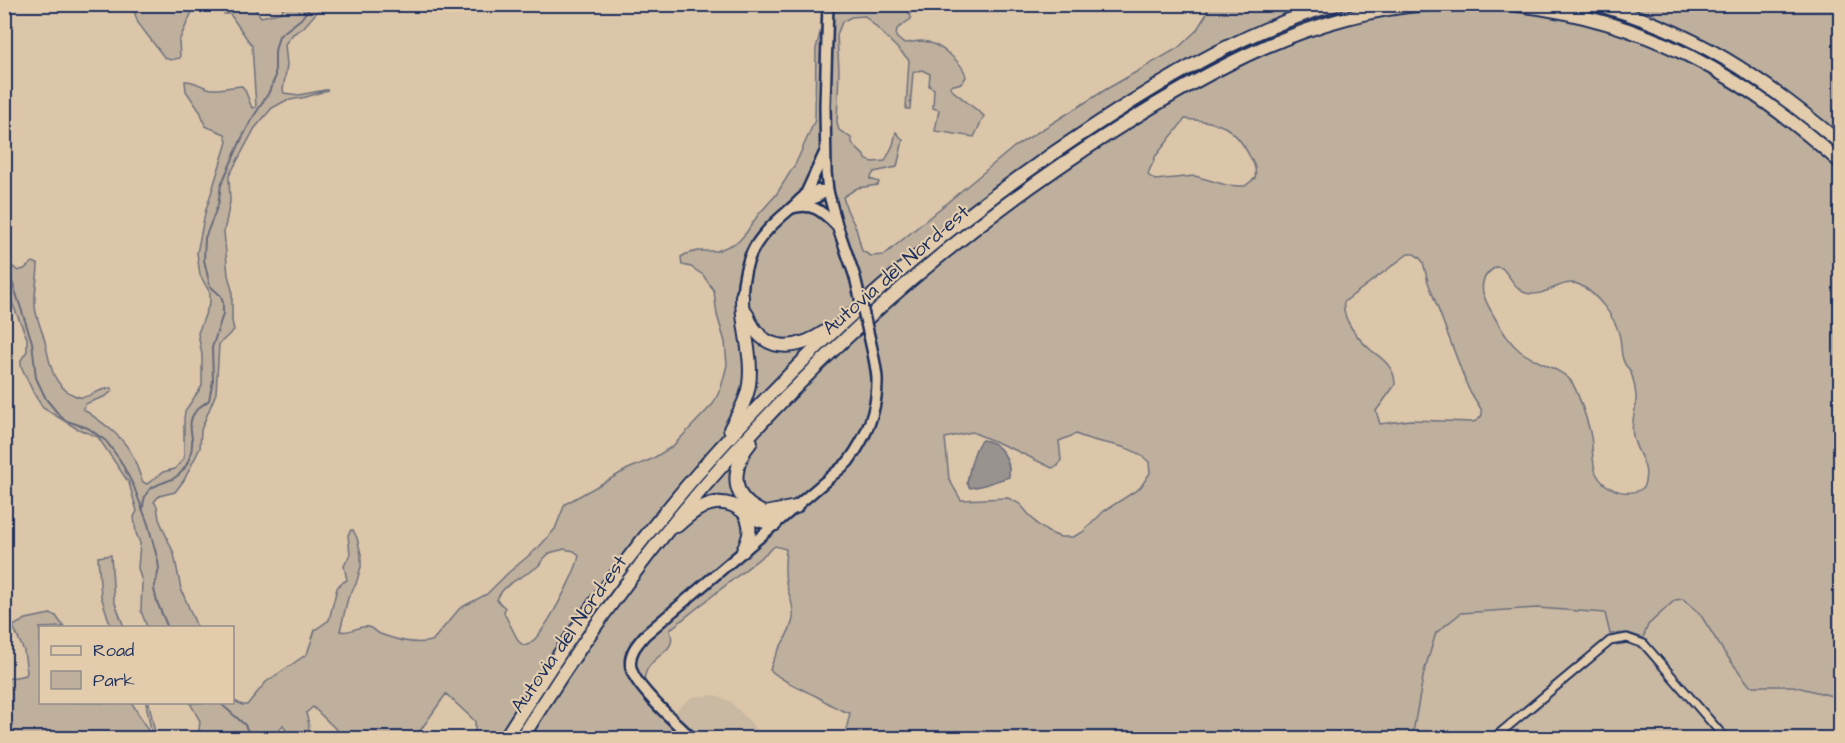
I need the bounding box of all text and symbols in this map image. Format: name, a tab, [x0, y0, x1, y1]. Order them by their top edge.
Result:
street label: Autovia del Nord-est	[816, 198, 976, 342]
street label: Autovia del Nord-est	[504, 550, 634, 718]
legend	[39, 626, 234, 704]
text: Road	[93, 638, 134, 663]
text: Park	[93, 668, 135, 693]

